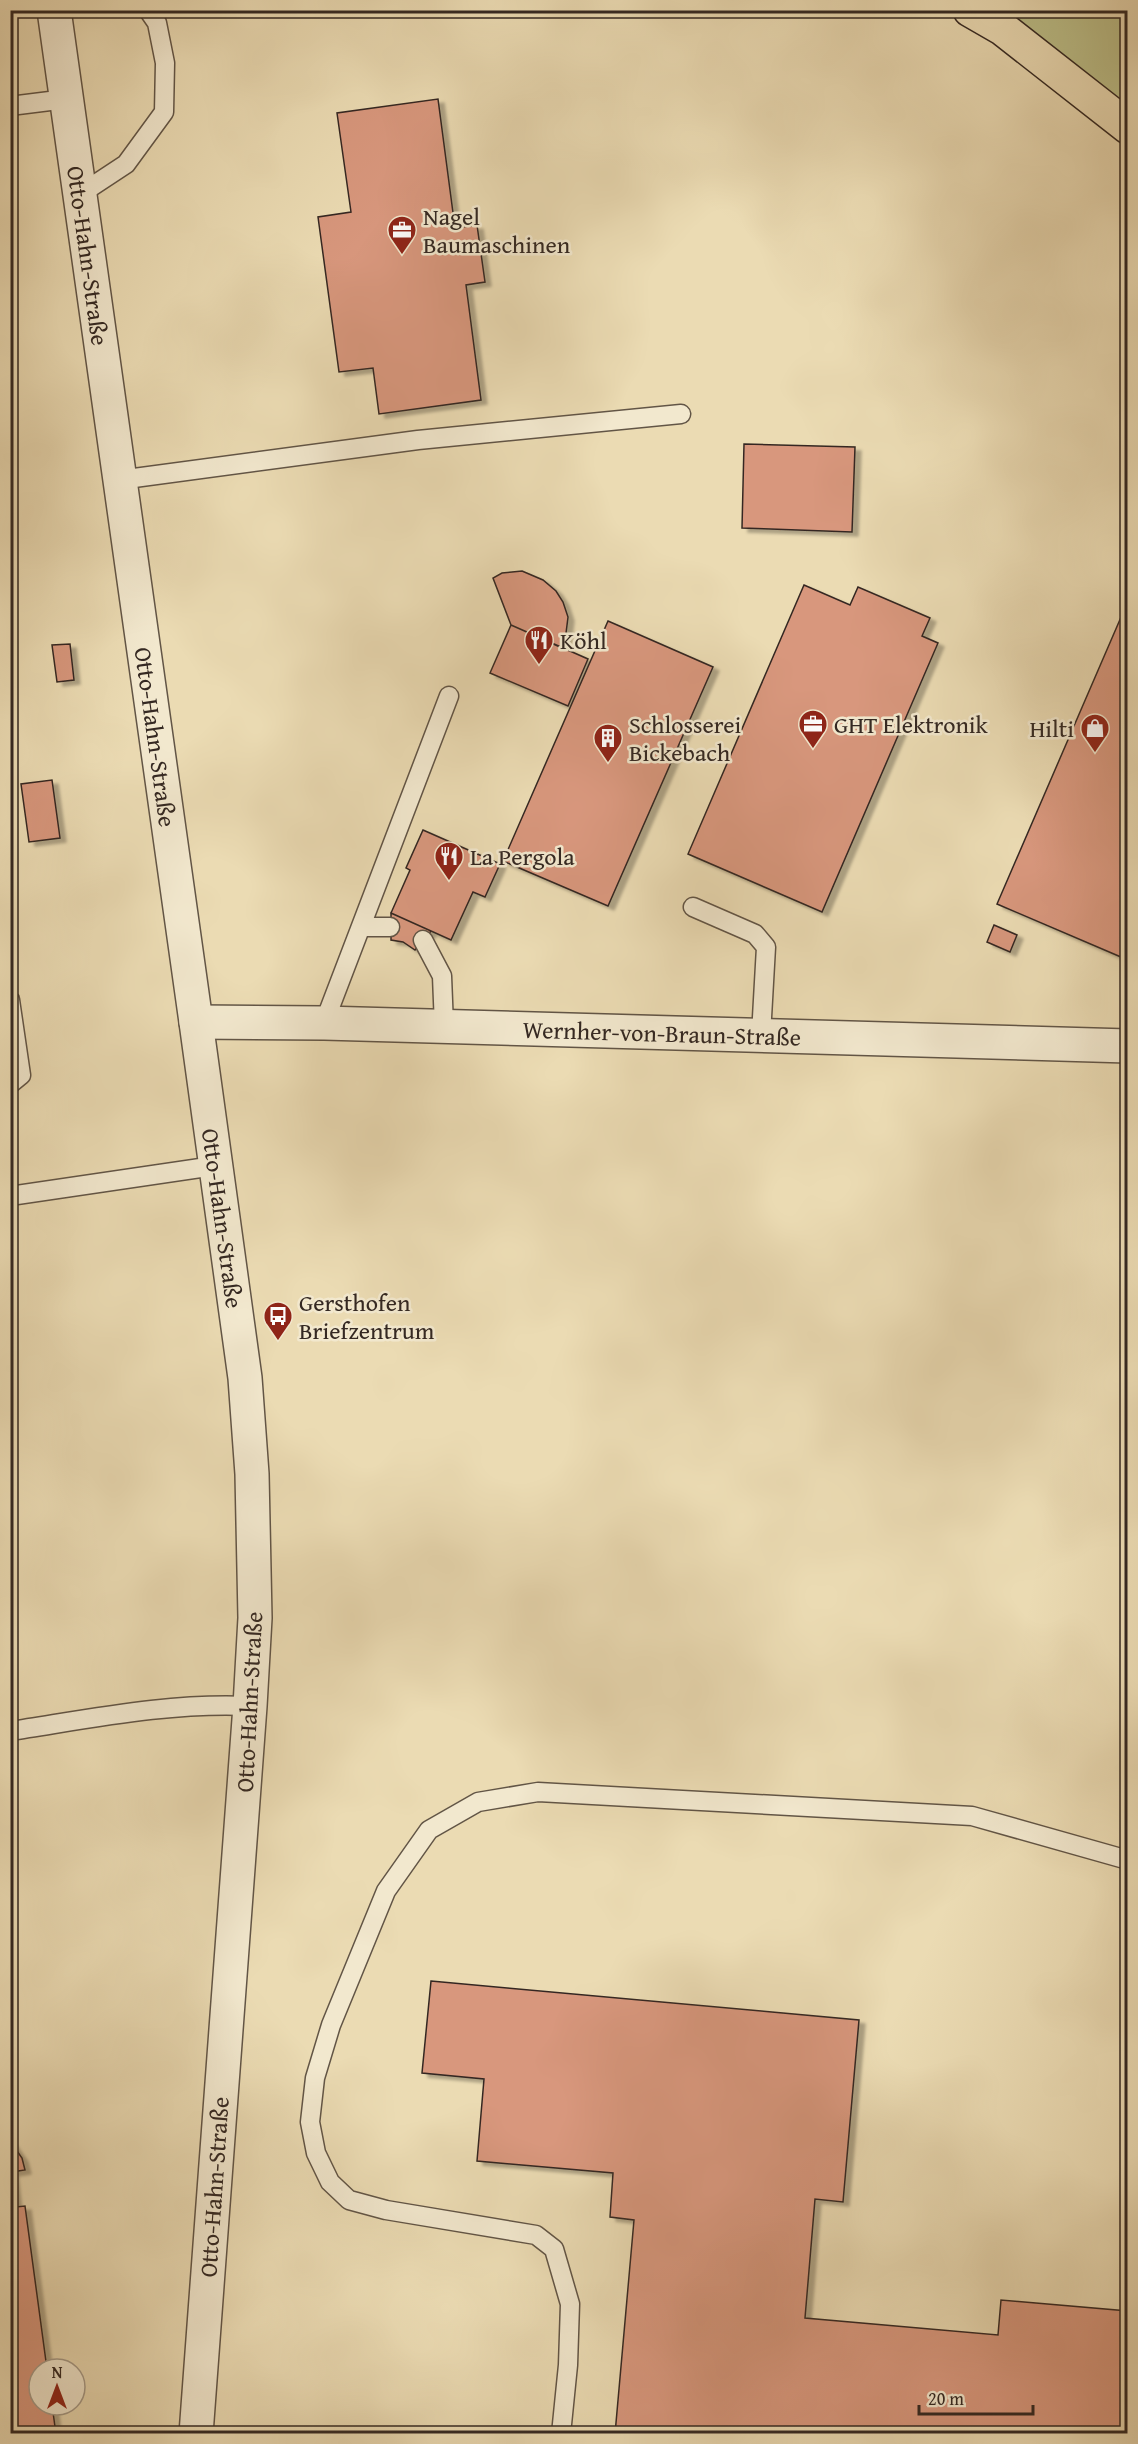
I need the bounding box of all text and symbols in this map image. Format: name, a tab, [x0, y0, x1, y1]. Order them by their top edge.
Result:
street label: Otto-Hahn-Straße	[59, 163, 118, 348]
place label: Nagel Baumaschinen	[423, 199, 571, 262]
office icon: Nagel Baumaschinen	[386, 214, 418, 256]
place label: Köhl	[560, 623, 607, 658]
restaurant icon: Köhl	[523, 624, 555, 666]
street label: Otto-Hahn-Straße	[126, 645, 186, 829]
place label: Schlosserei Bickebach	[629, 707, 742, 770]
place label: GHT Elektronik	[834, 707, 989, 742]
office icon: GHT Elektronik	[797, 708, 829, 750]
place label: Hilti	[1029, 711, 1074, 746]
shop icon: Hilti	[1079, 712, 1111, 754]
building icon: Schlosserei Bickebach	[592, 722, 624, 764]
place label: La Pergola	[470, 839, 575, 874]
restaurant icon: La Pergola	[433, 840, 465, 882]
street label: Wernher-von-Braun-Straße	[522, 1011, 801, 1054]
street label: Otto-Hahn-Straße	[193, 1126, 253, 1310]
place label: Gersthofen Briefzentrum	[299, 1285, 435, 1348]
bus stop icon: Gersthofen Briefzentrum	[262, 1300, 294, 1342]
street label: Otto-Hahn-Straße	[227, 1611, 271, 1793]
street label: Otto-Hahn-Straße	[190, 2095, 238, 2279]
north arrow	[27, 2357, 87, 2417]
text: N	[52, 2360, 63, 2384]
scale bar	[919, 2378, 1033, 2416]
text: 20 m	[928, 2385, 964, 2412]

